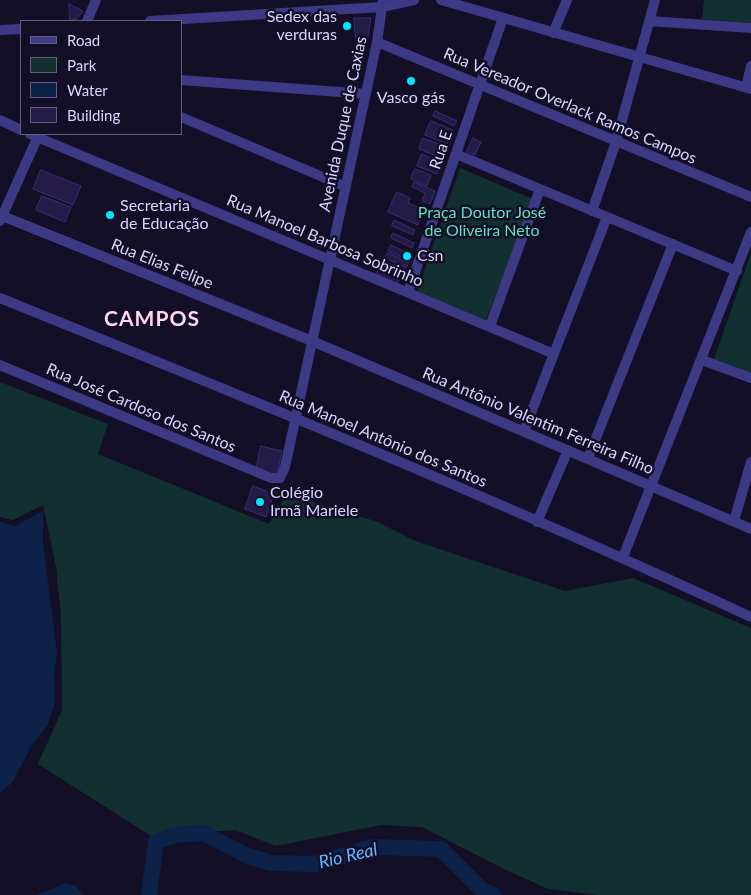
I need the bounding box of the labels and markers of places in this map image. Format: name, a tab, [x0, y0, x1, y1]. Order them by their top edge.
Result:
place label: Sedex das verduras	[267, 7, 337, 45]
marker: Sedex das verduras	[341, 20, 353, 32]
marker: Vasco gás	[405, 75, 417, 87]
place label: Vasco gás	[377, 88, 445, 108]
place label: Secretaria de Educação	[120, 196, 209, 234]
marker: Secretaria de Educação	[104, 209, 116, 221]
place label: Csn	[417, 246, 444, 266]
marker: Csn	[401, 250, 413, 262]
place label: Colégio Irmã Mariele	[270, 483, 358, 521]
marker: Colégio Irmã Mariele	[254, 496, 266, 508]

